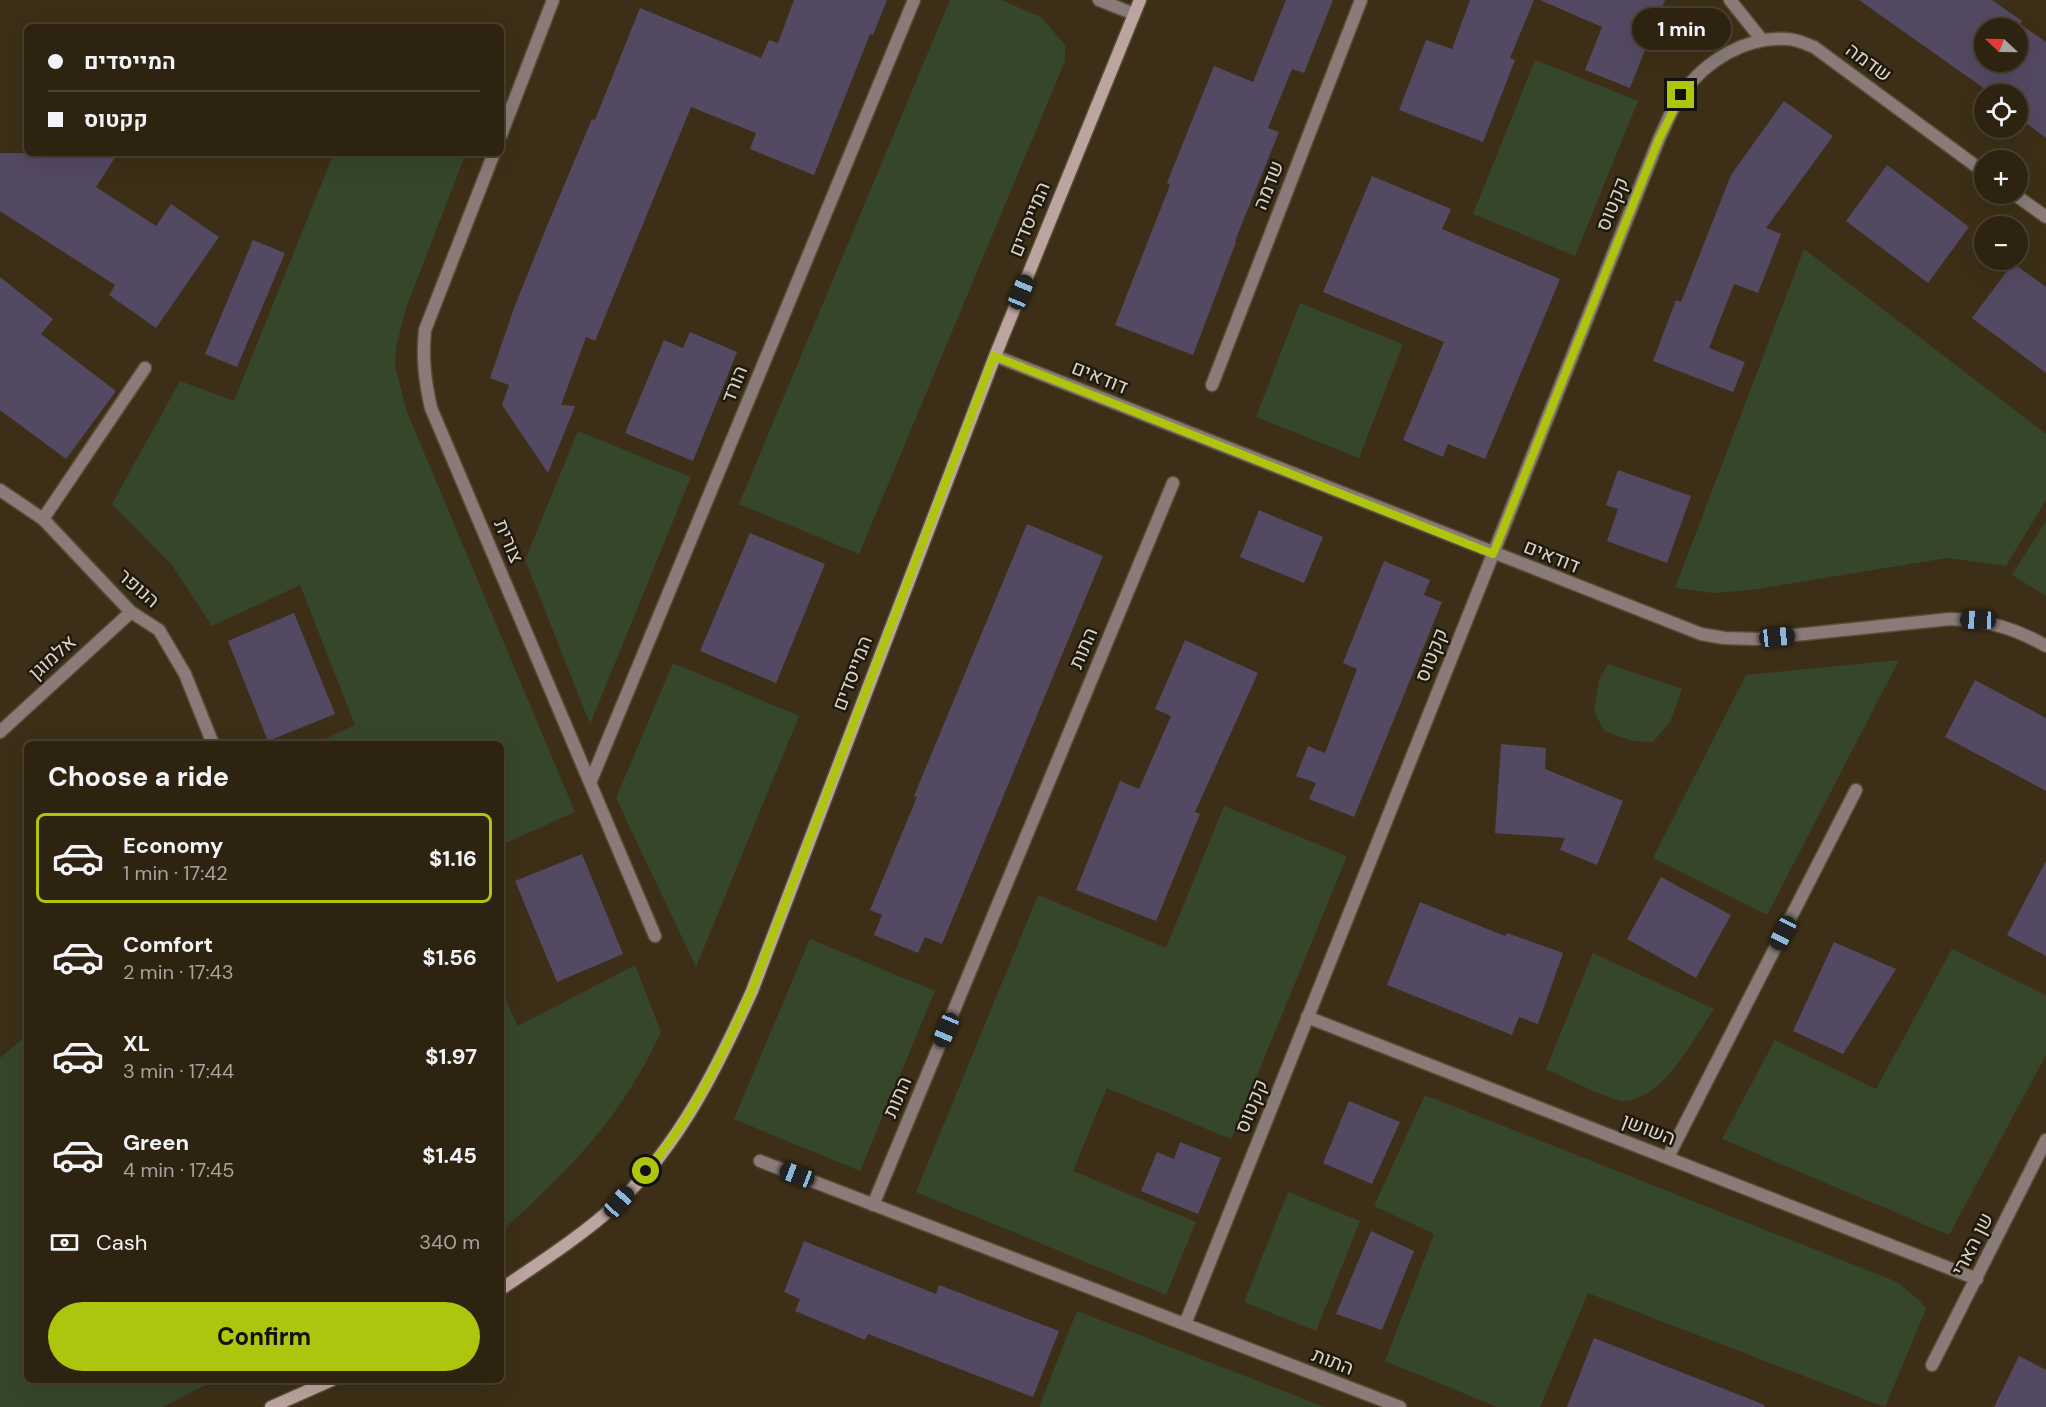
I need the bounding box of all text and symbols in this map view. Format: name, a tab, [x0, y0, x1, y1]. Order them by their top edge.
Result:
callout: 1 min	[1632, 8, 1730, 50]
text: 1 min	[1657, 16, 1706, 42]
north arrow	[1974, 18, 2028, 72]
map controls	[1974, 18, 2028, 270]
street label: שדמה	[1841, 37, 1897, 87]
text: המייסדים	[84, 47, 176, 76]
route end	[1667, 81, 1694, 108]
button: locate	[1974, 84, 2028, 138]
text: קקטוס	[84, 105, 148, 134]
button: +	[1974, 150, 2028, 204]
street label: שדמה	[1247, 157, 1289, 213]
street label: קקטוס	[1589, 173, 1635, 235]
street label: המייסדים	[1002, 178, 1056, 260]
button: −	[1974, 216, 2028, 270]
car	[1006, 272, 1036, 312]
street label: דודאים	[1068, 354, 1132, 400]
street label: הורד	[715, 362, 753, 406]
street label: צורית	[488, 515, 530, 567]
street label: דודאים	[1520, 533, 1584, 579]
street label: הנופר	[113, 563, 165, 613]
car	[1960, 610, 1996, 630]
street label: התות	[1063, 623, 1103, 673]
street label: קקטוס	[1408, 624, 1454, 686]
car	[1758, 626, 1796, 648]
street label: אלמוגן	[23, 629, 81, 685]
street label: המייסדים	[826, 632, 878, 714]
text: Choose a ride	[48, 759, 229, 794]
icon: car	[51, 831, 105, 885]
text: Economy	[123, 831, 223, 860]
text: $1.16	[429, 844, 477, 873]
text: 1 min · 17:42	[123, 860, 228, 886]
car	[1767, 913, 1799, 953]
icon: car	[51, 930, 105, 984]
text: Comfort	[123, 930, 213, 959]
text: $1.56	[423, 943, 477, 972]
text: 2 min · 17:43	[123, 959, 233, 985]
car	[931, 1010, 961, 1050]
icon: car	[51, 1029, 105, 1083]
text: XL	[123, 1029, 150, 1058]
text: $1.97	[425, 1042, 477, 1071]
text: 3 min · 17:44	[123, 1058, 234, 1084]
street label: התות	[877, 1072, 917, 1122]
street label: קקטוס	[1228, 1075, 1274, 1137]
street label: השושן	[1619, 1107, 1679, 1151]
icon: car	[51, 1128, 105, 1182]
text: Green	[123, 1128, 189, 1157]
text: $1.45	[422, 1141, 477, 1170]
text: 4 min · 17:45	[123, 1157, 234, 1183]
route start	[632, 1157, 659, 1184]
car	[777, 1160, 817, 1190]
car	[600, 1183, 638, 1221]
street label: שן הארי	[1945, 1208, 1999, 1280]
icon: cash	[48, 1226, 81, 1259]
text: Cash	[96, 1228, 147, 1257]
text: 340 m	[419, 1229, 480, 1255]
button: Confirm	[48, 1302, 480, 1371]
street label: התות	[1308, 1341, 1358, 1381]

